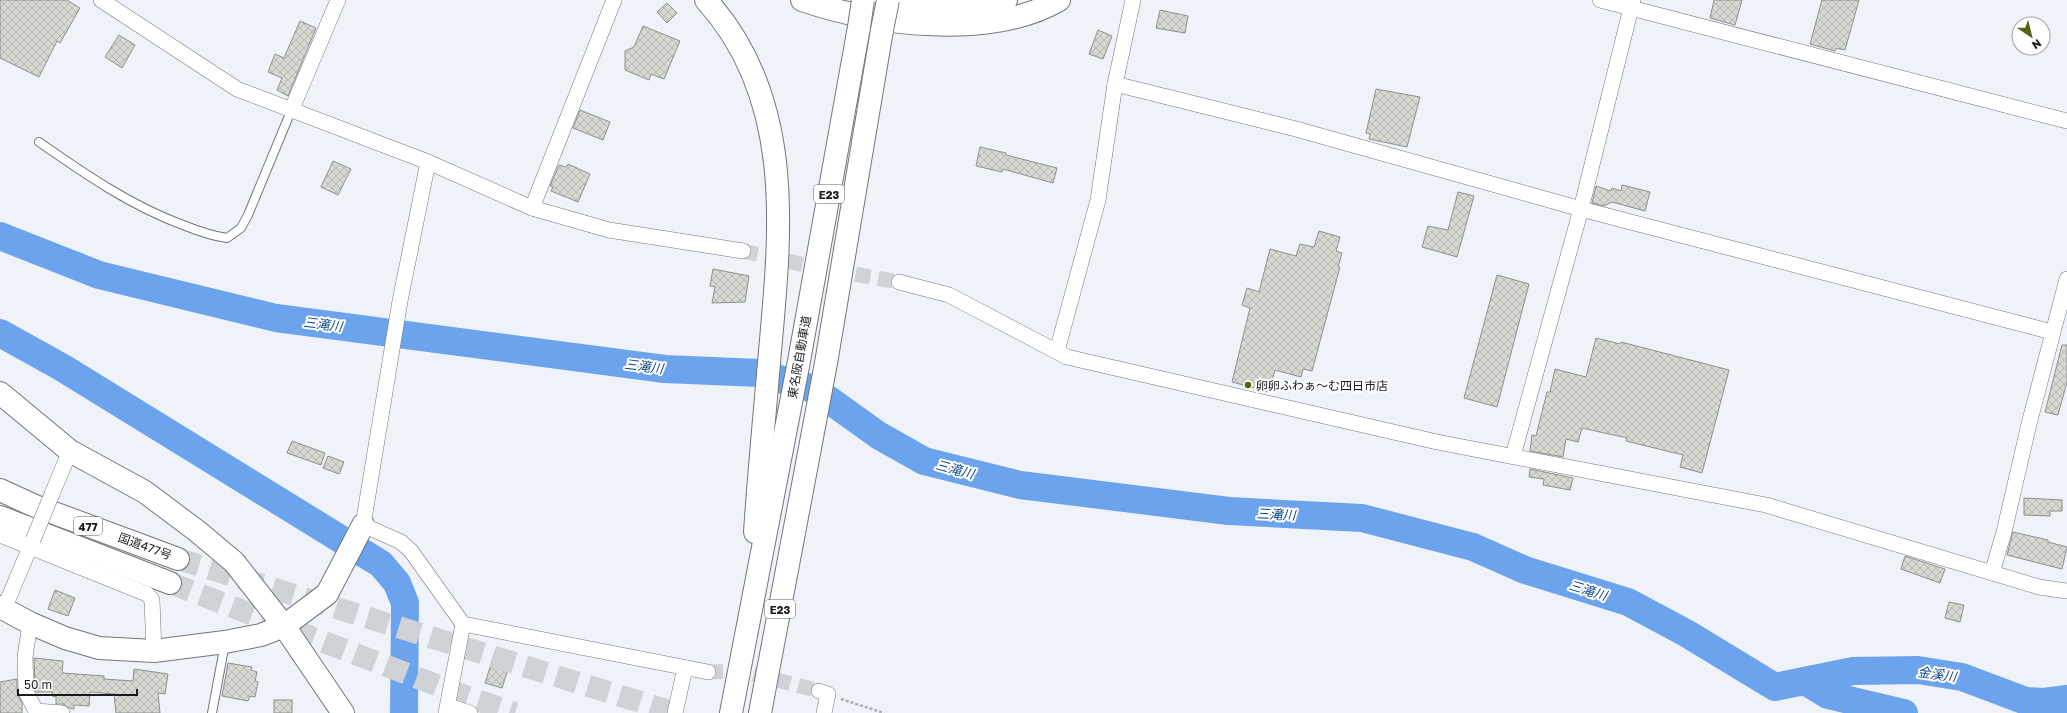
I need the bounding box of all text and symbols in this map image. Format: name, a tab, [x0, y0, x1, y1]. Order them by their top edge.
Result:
north arrow	[2011, 16, 2051, 56]
text: N	[2030, 37, 2044, 52]
road number: E23	[814, 185, 844, 203]
water label: 三滝川	[303, 314, 345, 335]
street label: 東名阪自動車道	[784, 314, 814, 400]
water label: 三滝川	[624, 356, 666, 377]
place label: 卵卵ふわぁ～む四日市店	[1256, 378, 1388, 393]
marker: 卵卵ふわぁ～む四日市店	[1243, 380, 1253, 390]
water label: 三滝川	[934, 456, 978, 482]
water label: 三滝川	[1256, 505, 1298, 523]
road number: 477	[74, 517, 102, 535]
street label: 国道477号	[116, 529, 174, 563]
water label: 三滝川	[1567, 577, 1611, 604]
road number: E23	[765, 600, 795, 618]
water label: 金溪川	[1917, 663, 1959, 685]
scale bar	[18, 671, 137, 697]
text: 50 m	[24, 677, 52, 692]

